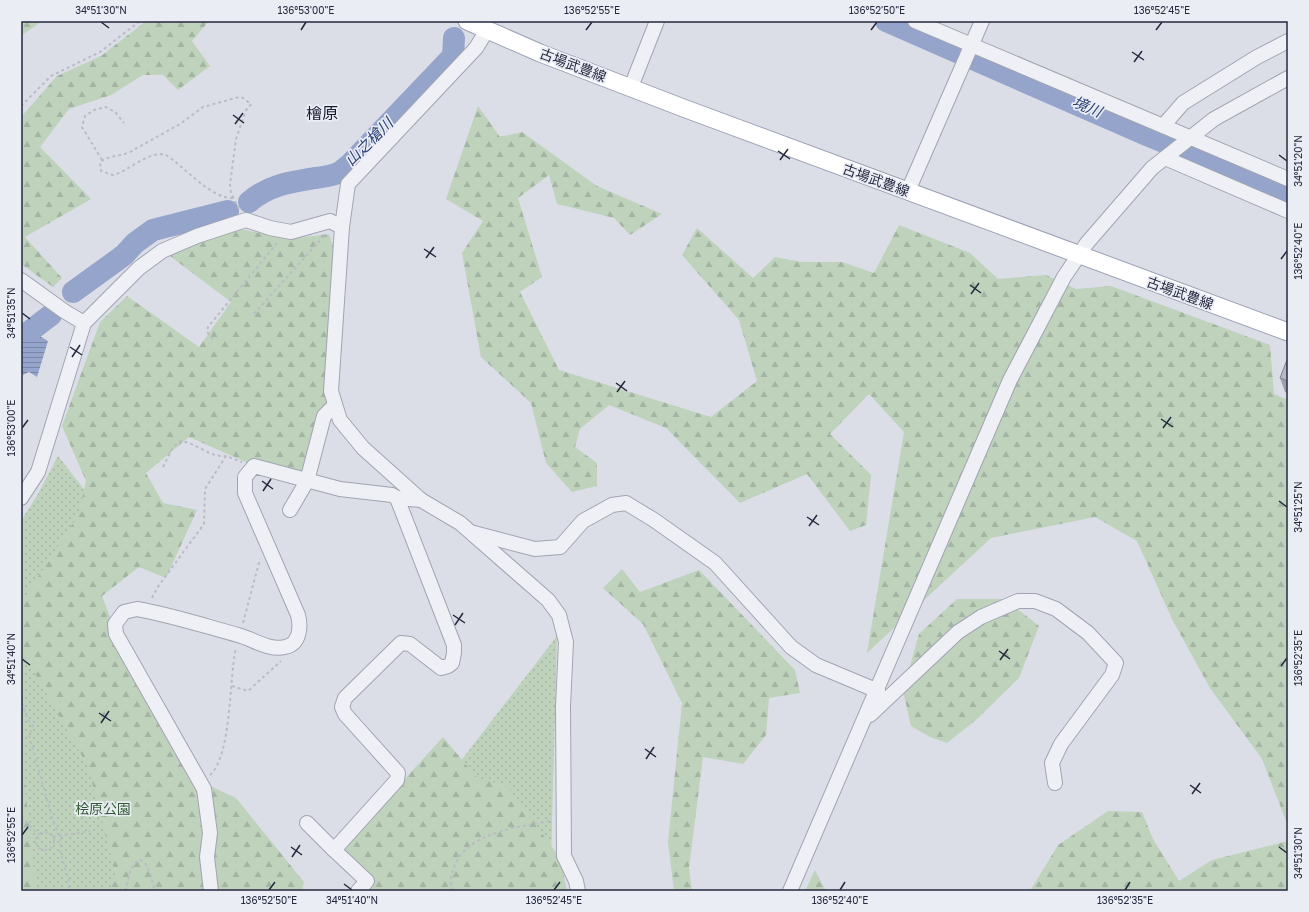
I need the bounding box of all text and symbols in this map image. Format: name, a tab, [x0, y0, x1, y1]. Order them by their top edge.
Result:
text: 34°51'30"N	[75, 4, 127, 16]
text: 136°53'00"E	[278, 4, 334, 16]
text: 136°52'55"E	[564, 4, 620, 16]
text: 136°52'50"E	[849, 4, 905, 16]
text: 136°52'45"E	[1134, 4, 1190, 16]
street label: 古場武豊線	[537, 44, 609, 85]
water label: 境川	[1070, 92, 1107, 121]
district label: 檜原	[306, 103, 338, 123]
water label: 山之槍川	[341, 112, 397, 169]
text: 34°51'20"N	[1292, 135, 1304, 187]
street label: 古場武豊線	[840, 160, 912, 199]
text: 136°52'40"E	[1292, 223, 1304, 279]
street label: 古場武豊線	[1144, 273, 1216, 312]
text: 34°51'35"N	[5, 287, 17, 339]
text: 136°53'00"E	[5, 400, 17, 456]
text: 34°51'25"N	[1292, 481, 1304, 533]
text: 136°52'35"E	[1292, 630, 1304, 686]
text: 34°51'40"N	[5, 633, 17, 685]
park label: 桧原公園	[75, 800, 131, 817]
text: 136°52'55"E	[5, 807, 17, 863]
text: 34°51'30"N	[1292, 827, 1304, 879]
text: 136°52'50"E	[241, 894, 297, 906]
text: 34°51'40"N	[326, 894, 378, 906]
text: 136°52'45"E	[526, 894, 582, 906]
text: 136°52'40"E	[812, 894, 868, 906]
text: 136°52'35"E	[1097, 894, 1153, 906]

